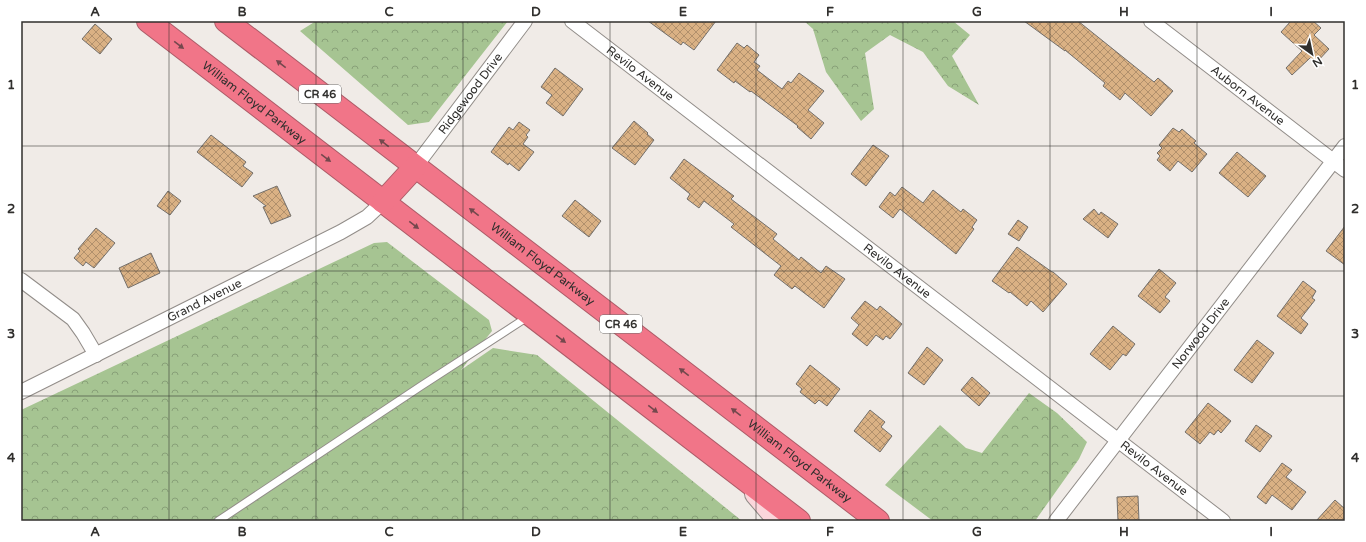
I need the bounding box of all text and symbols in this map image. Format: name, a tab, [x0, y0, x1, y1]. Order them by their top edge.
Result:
text: A	[90, 4, 100, 20]
text: B	[237, 4, 247, 20]
text: C	[384, 4, 394, 20]
text: D	[531, 4, 541, 20]
text: E	[679, 4, 687, 20]
text: F	[826, 4, 834, 20]
text: G	[972, 4, 982, 20]
text: H	[1119, 4, 1129, 20]
text: I	[1269, 4, 1273, 20]
north arrow	[1292, 34, 1332, 74]
one-way arrow	[173, 40, 184, 49]
street label: Revilo Avenue	[604, 43, 677, 104]
street label: Ridgewood Drive	[435, 50, 505, 137]
text: N	[1310, 54, 1324, 70]
street label: William Floyd Parkway	[199, 58, 310, 147]
one-way arrow	[276, 60, 287, 68]
street label: Auborn Avenue	[1208, 63, 1287, 128]
text: 1	[7, 77, 15, 93]
text: 1	[1351, 77, 1359, 93]
road number: CR 46	[299, 85, 341, 103]
one-way arrow	[379, 139, 390, 147]
one-way arrow	[320, 153, 331, 162]
text: 2	[7, 201, 15, 217]
text: 2	[1351, 201, 1359, 217]
one-way arrow	[468, 208, 479, 216]
street label: William Floyd Parkway	[488, 219, 598, 309]
one-way arrow	[409, 221, 420, 230]
street label: Revilo Avenue	[861, 240, 934, 301]
street label: Grand Avenue	[165, 276, 244, 325]
street label: Norwood Drive	[1169, 295, 1232, 371]
road number: CR 46	[600, 315, 642, 333]
text: 3	[7, 326, 15, 342]
text: 3	[1351, 326, 1359, 342]
one-way arrow	[556, 334, 567, 343]
one-way arrow	[678, 368, 689, 376]
one-way arrow	[648, 405, 659, 413]
one-way arrow	[731, 408, 742, 416]
street label: William Floyd Parkway	[745, 417, 855, 506]
street label: Revilo Avenue	[1118, 438, 1191, 498]
text: 4	[7, 450, 16, 466]
text: 4	[1351, 450, 1360, 466]
text: A	[90, 524, 100, 540]
text: B	[237, 524, 247, 540]
text: C	[384, 524, 394, 540]
text: D	[531, 524, 541, 540]
text: E	[679, 524, 687, 540]
text: F	[826, 524, 834, 540]
text: G	[972, 524, 982, 540]
text: H	[1119, 524, 1129, 540]
text: I	[1269, 524, 1273, 540]

